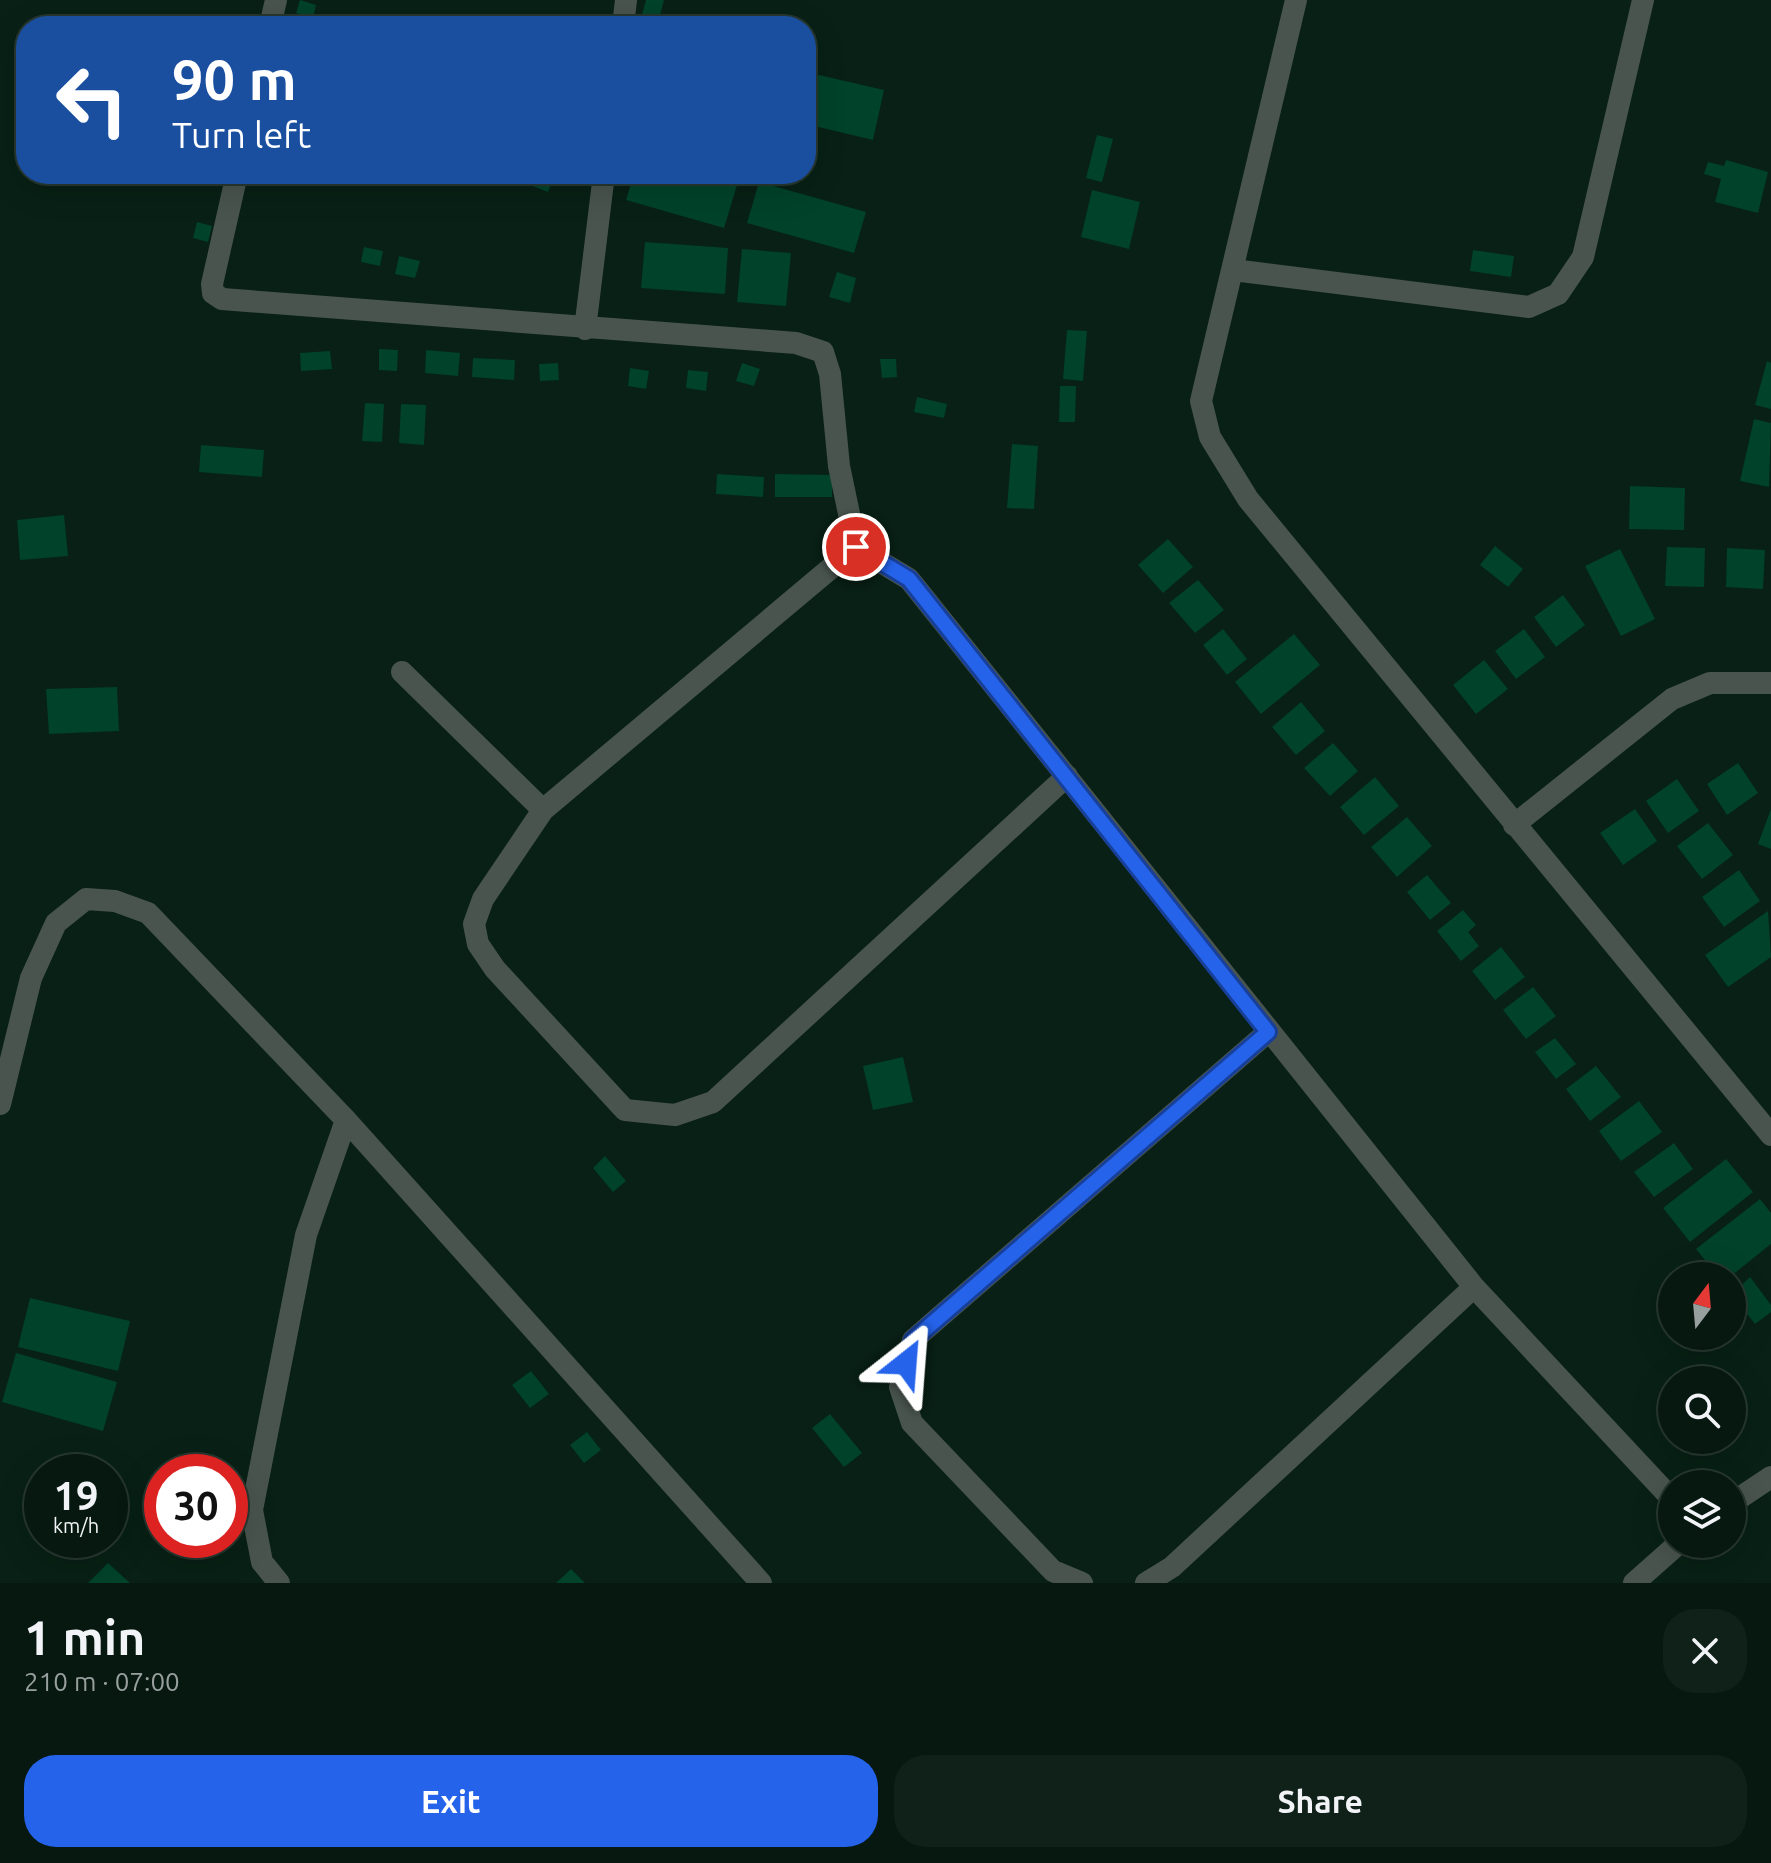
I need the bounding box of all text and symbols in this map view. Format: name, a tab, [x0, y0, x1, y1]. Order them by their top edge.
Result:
icon: left	[40, 48, 144, 152]
text: 90 m	[172, 48, 297, 111]
text: Turn left	[172, 114, 311, 155]
pin	[822, 513, 890, 581]
icon: arrive	[834, 525, 878, 569]
north arrow	[1658, 1262, 1746, 1350]
map controls	[1658, 1262, 1746, 1558]
position arrow	[864, 1321, 948, 1405]
button: search	[1658, 1366, 1746, 1454]
speed limit sign: 30	[144, 1454, 248, 1558]
button: layers	[1658, 1470, 1746, 1558]
text: 19	[53, 1473, 99, 1518]
text: km/h	[53, 1514, 99, 1537]
button: close	[1663, 1609, 1747, 1693]
text: 1 min	[24, 1610, 145, 1664]
text: 210 m · 07:00	[24, 1667, 180, 1696]
button: Exit	[24, 1755, 878, 1847]
button: Share	[894, 1755, 1747, 1847]

